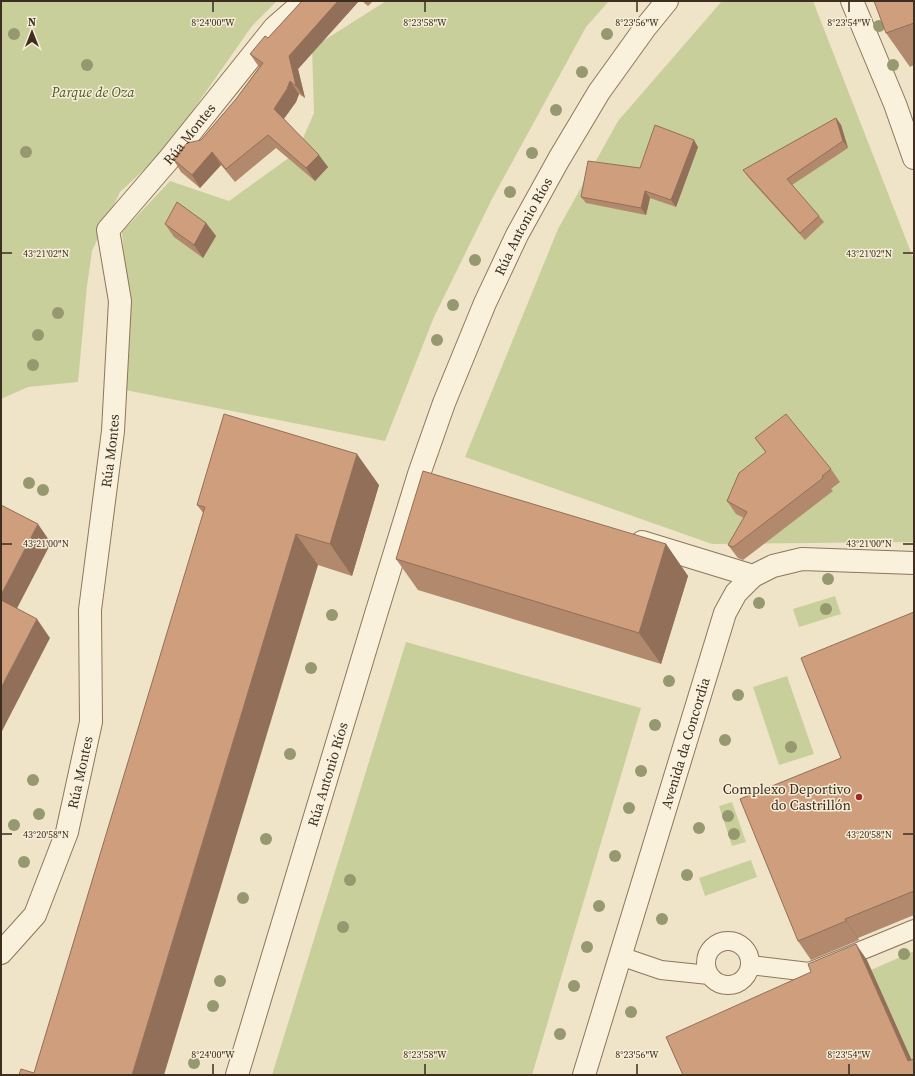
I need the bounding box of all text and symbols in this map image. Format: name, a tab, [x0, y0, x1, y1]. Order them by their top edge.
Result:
north arrow	[12, 12, 52, 52]
text: N	[28, 15, 36, 30]
text: 8°24'00"W	[191, 16, 235, 29]
text: 8°23'58"W	[403, 16, 447, 29]
text: 8°23'56"W	[615, 16, 659, 29]
text: 8°23'54"W	[827, 16, 871, 29]
park label: Parque de Oza	[51, 82, 135, 102]
street label: Rúa Montes	[158, 99, 220, 169]
street label: Rúa Antonio Ríos	[489, 174, 557, 279]
text: 43°21'02"N	[23, 247, 69, 260]
text: 43°21'02"N	[846, 247, 892, 260]
street label: Rúa Montes	[96, 414, 124, 489]
text: 43°21'00"N	[23, 537, 69, 550]
text: 43°21'00"N	[846, 537, 892, 550]
street label: Avenida da Concordia	[656, 674, 715, 811]
street label: Rúa Antonio Ríos	[302, 720, 353, 829]
street label: Rúa Montes	[62, 734, 98, 811]
place label: Complexo Deportivo do Castrillón	[723, 779, 852, 815]
marker: Complexo Deportivo do Castrillón	[854, 792, 864, 802]
text: 43°20'58"N	[23, 828, 69, 841]
text: 43°20'58"N	[846, 828, 892, 841]
text: 8°24'00"W	[191, 1048, 235, 1061]
text: 8°23'58"W	[403, 1048, 447, 1061]
text: 8°23'56"W	[615, 1048, 659, 1061]
text: 8°23'54"W	[827, 1048, 871, 1061]

